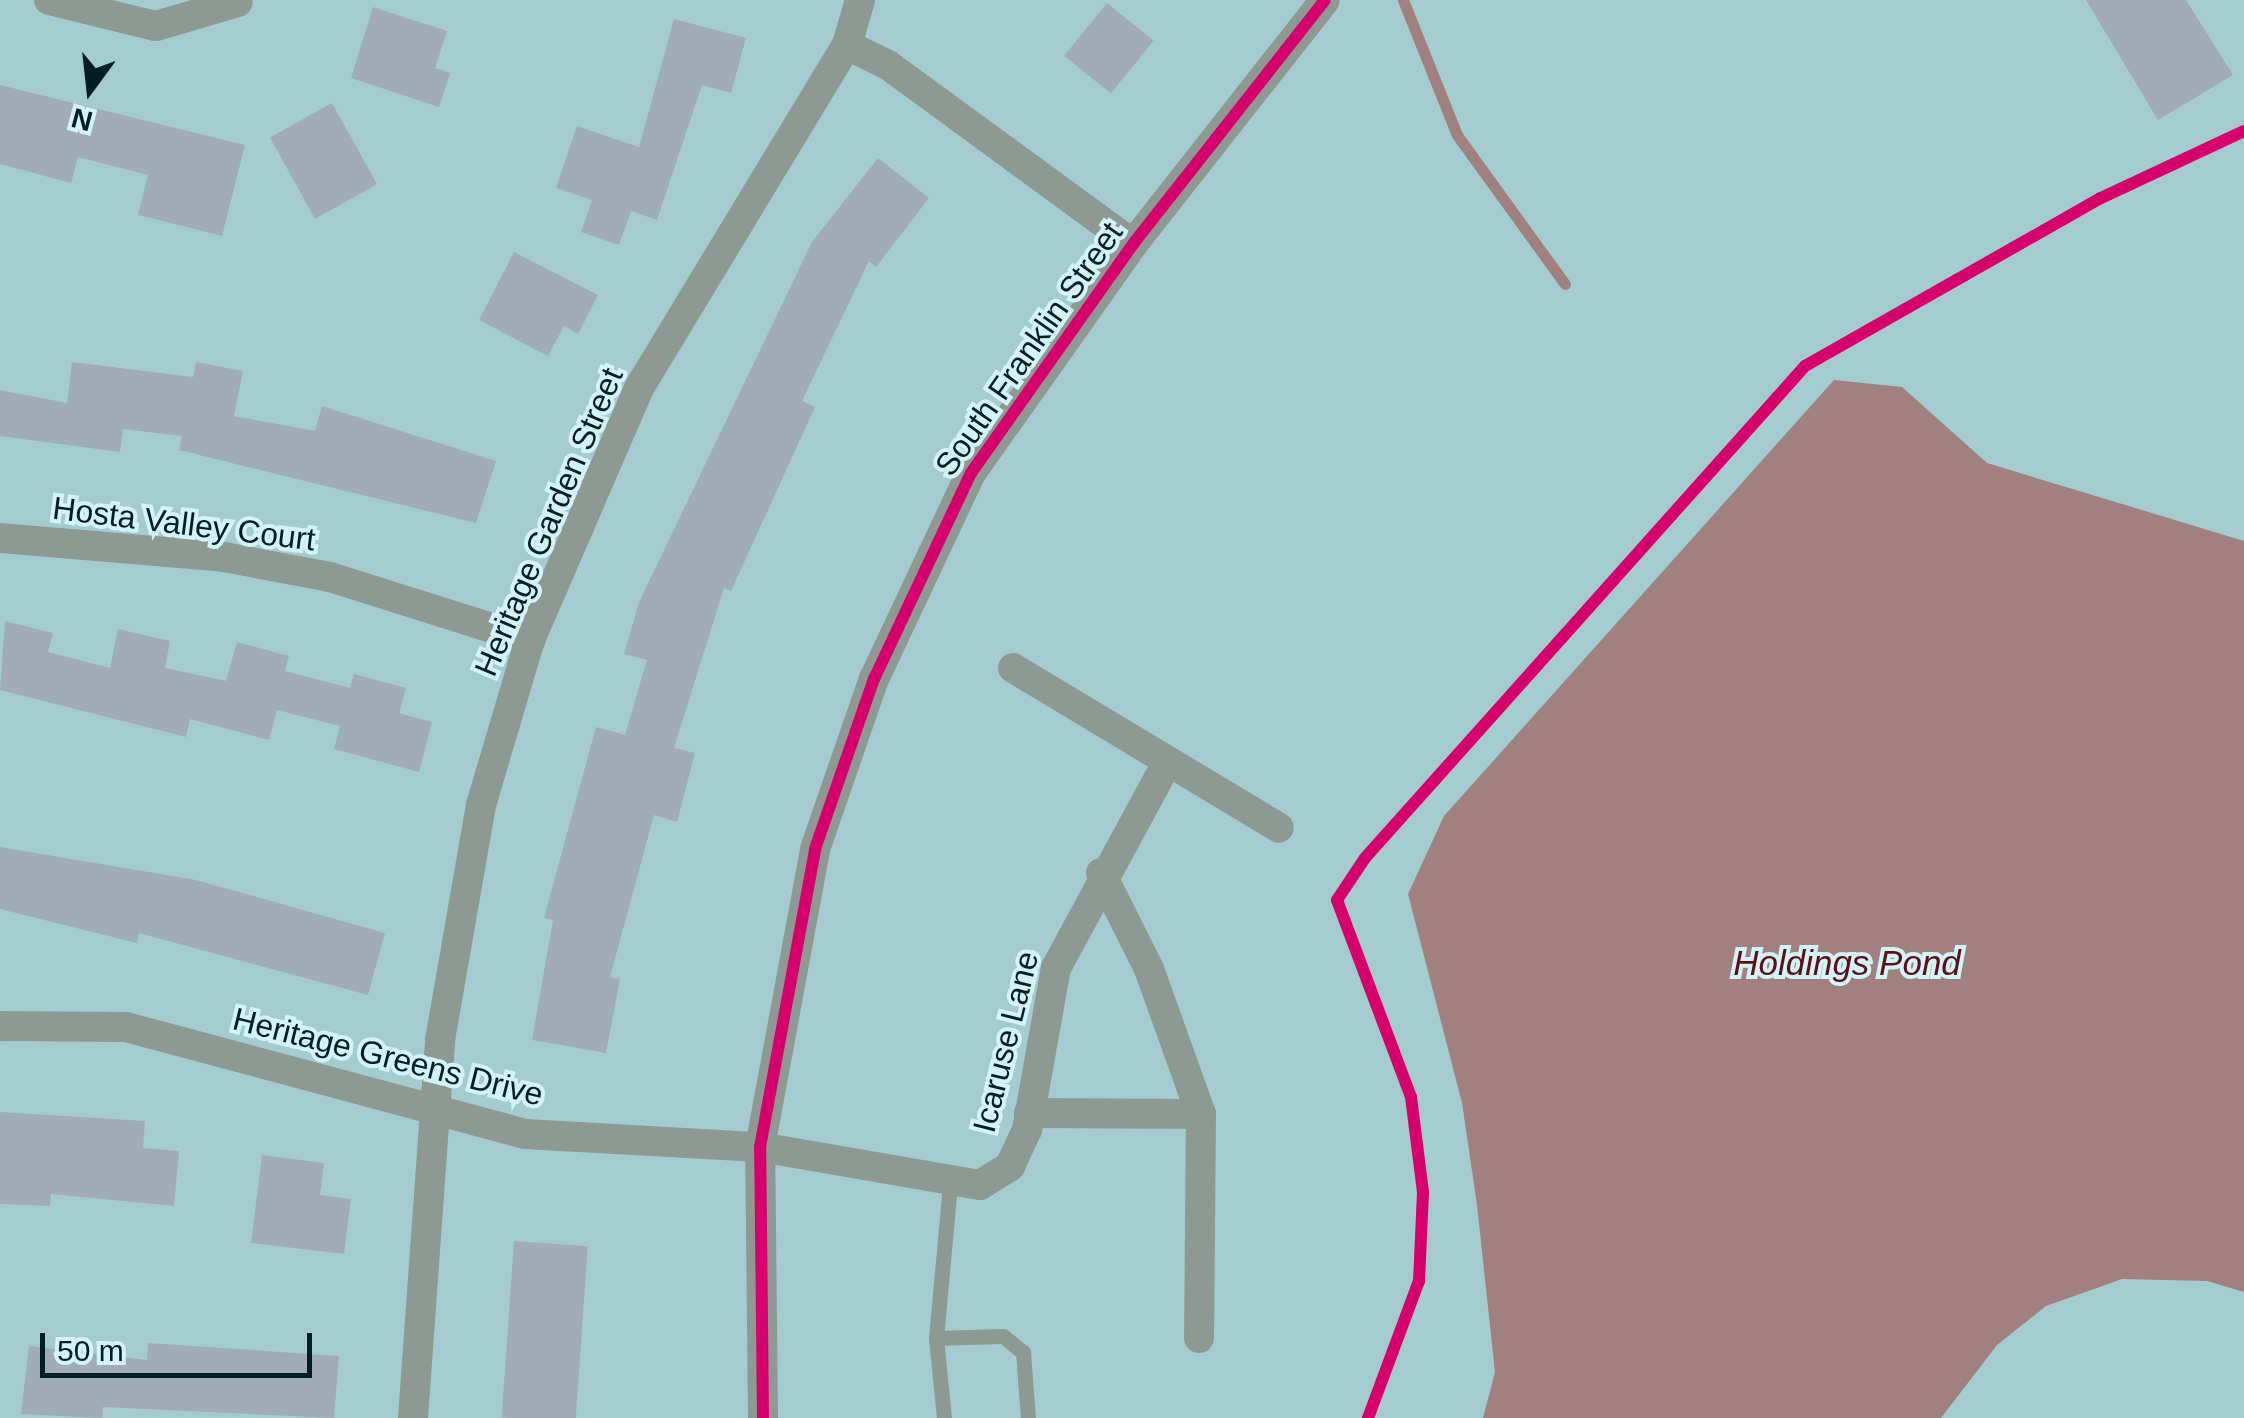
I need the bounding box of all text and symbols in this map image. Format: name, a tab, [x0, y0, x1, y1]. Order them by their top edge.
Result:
north arrow	[40, 40, 140, 140]
text: N	[68, 102, 96, 137]
street label: South Franklin Street	[927, 215, 1131, 483]
street label: Heritage Garden Street	[467, 362, 631, 682]
street label: Hosta Valley Court	[50, 489, 318, 559]
water label: Holdings Pond	[1733, 942, 1961, 984]
street label: Icaruse Lane	[965, 948, 1047, 1136]
street label: Heritage Greens Drive	[229, 1000, 547, 1114]
scale bar	[45, 1313, 318, 1375]
text: 50 m	[57, 1334, 124, 1367]

